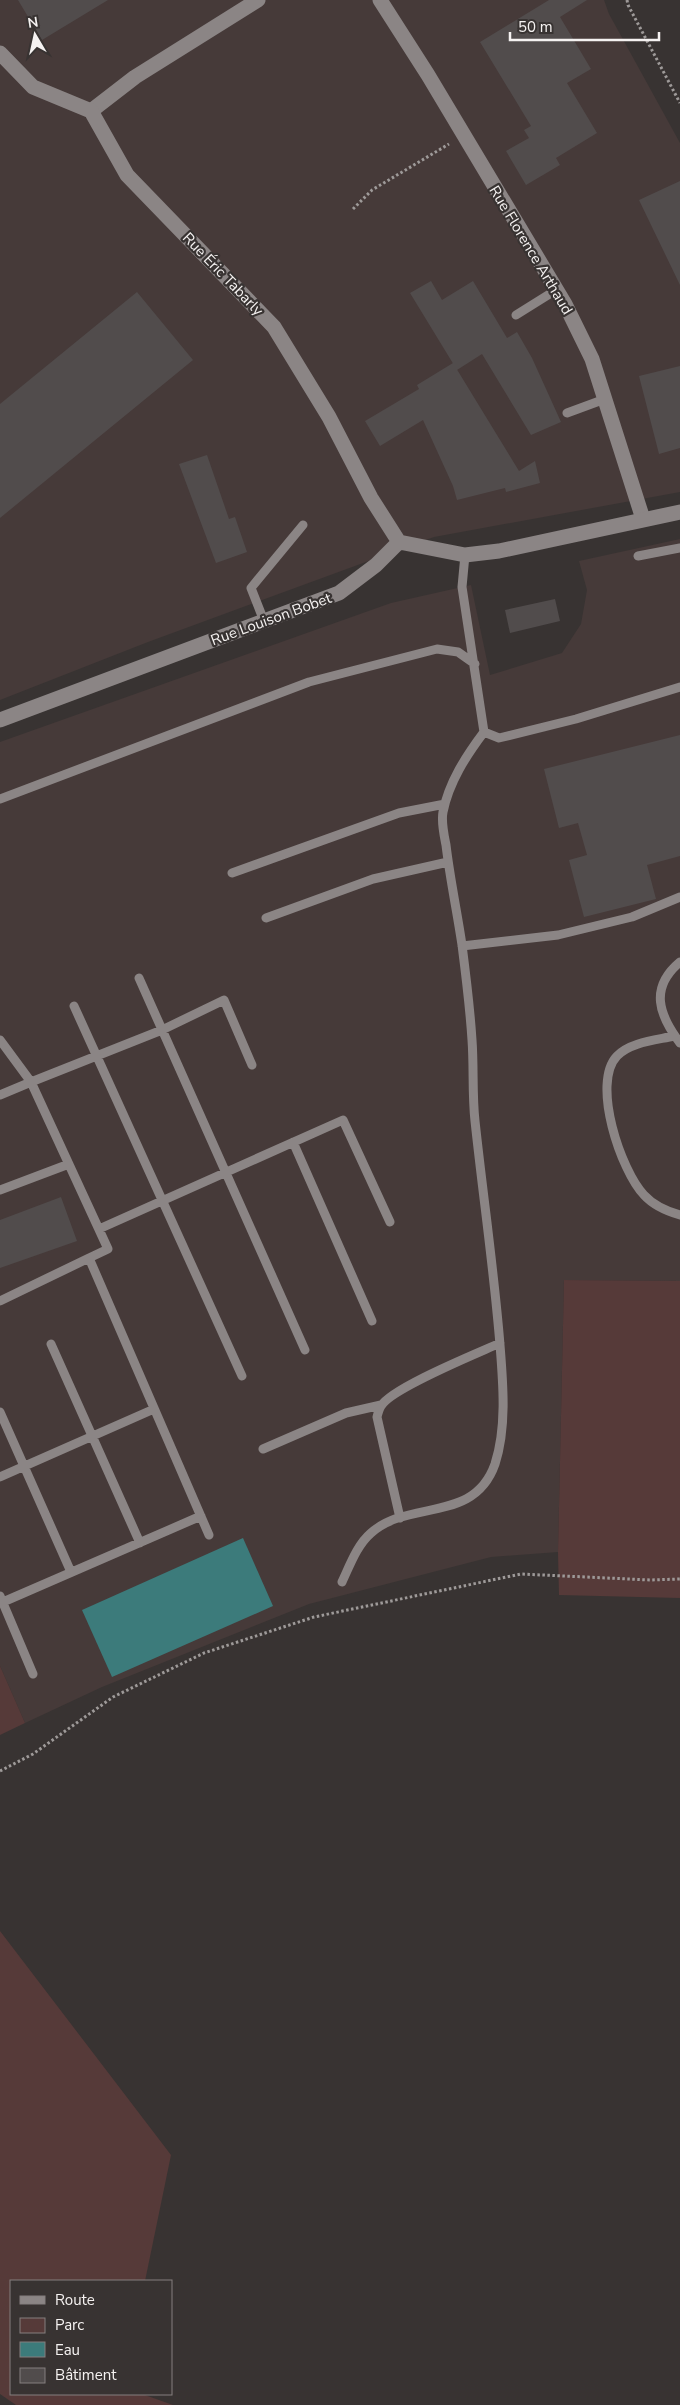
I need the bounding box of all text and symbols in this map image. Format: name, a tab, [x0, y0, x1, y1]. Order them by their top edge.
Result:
north arrow	[10, 10, 60, 60]
scale bar	[510, 10, 659, 42]
text: N	[26, 12, 40, 33]
text: 50 m	[518, 17, 553, 37]
street label: Rue Florence Arthaud	[485, 182, 577, 318]
street label: Rue Éric Tabarly	[178, 228, 268, 320]
street label: Rue Louison Bobet	[208, 588, 335, 650]
legend	[10, 2280, 172, 2395]
text: Route	[55, 2290, 95, 2310]
text: Parc	[55, 2315, 84, 2335]
text: Eau	[55, 2340, 80, 2360]
text: Bâtiment	[55, 2365, 117, 2385]

